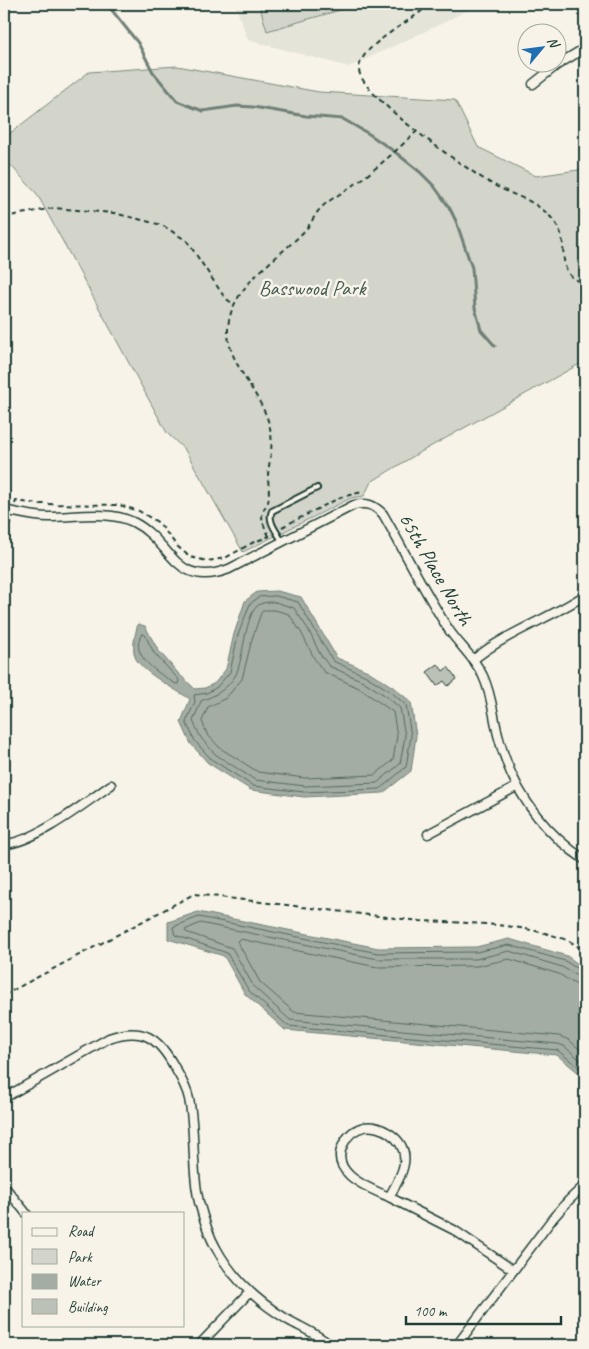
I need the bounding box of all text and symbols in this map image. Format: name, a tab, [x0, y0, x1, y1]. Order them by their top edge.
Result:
north arrow	[516, 22, 566, 72]
text: N	[543, 34, 564, 52]
park label: Basswood Park	[259, 275, 367, 301]
street label: 65th Place North	[393, 508, 479, 631]
legend	[22, 1212, 185, 1326]
text: Road	[68, 1222, 95, 1241]
text: Park	[68, 1248, 93, 1267]
text: Water	[68, 1272, 102, 1291]
scale bar	[406, 1294, 562, 1326]
text: Building	[68, 1298, 108, 1317]
text: 100 m	[414, 1302, 448, 1321]

